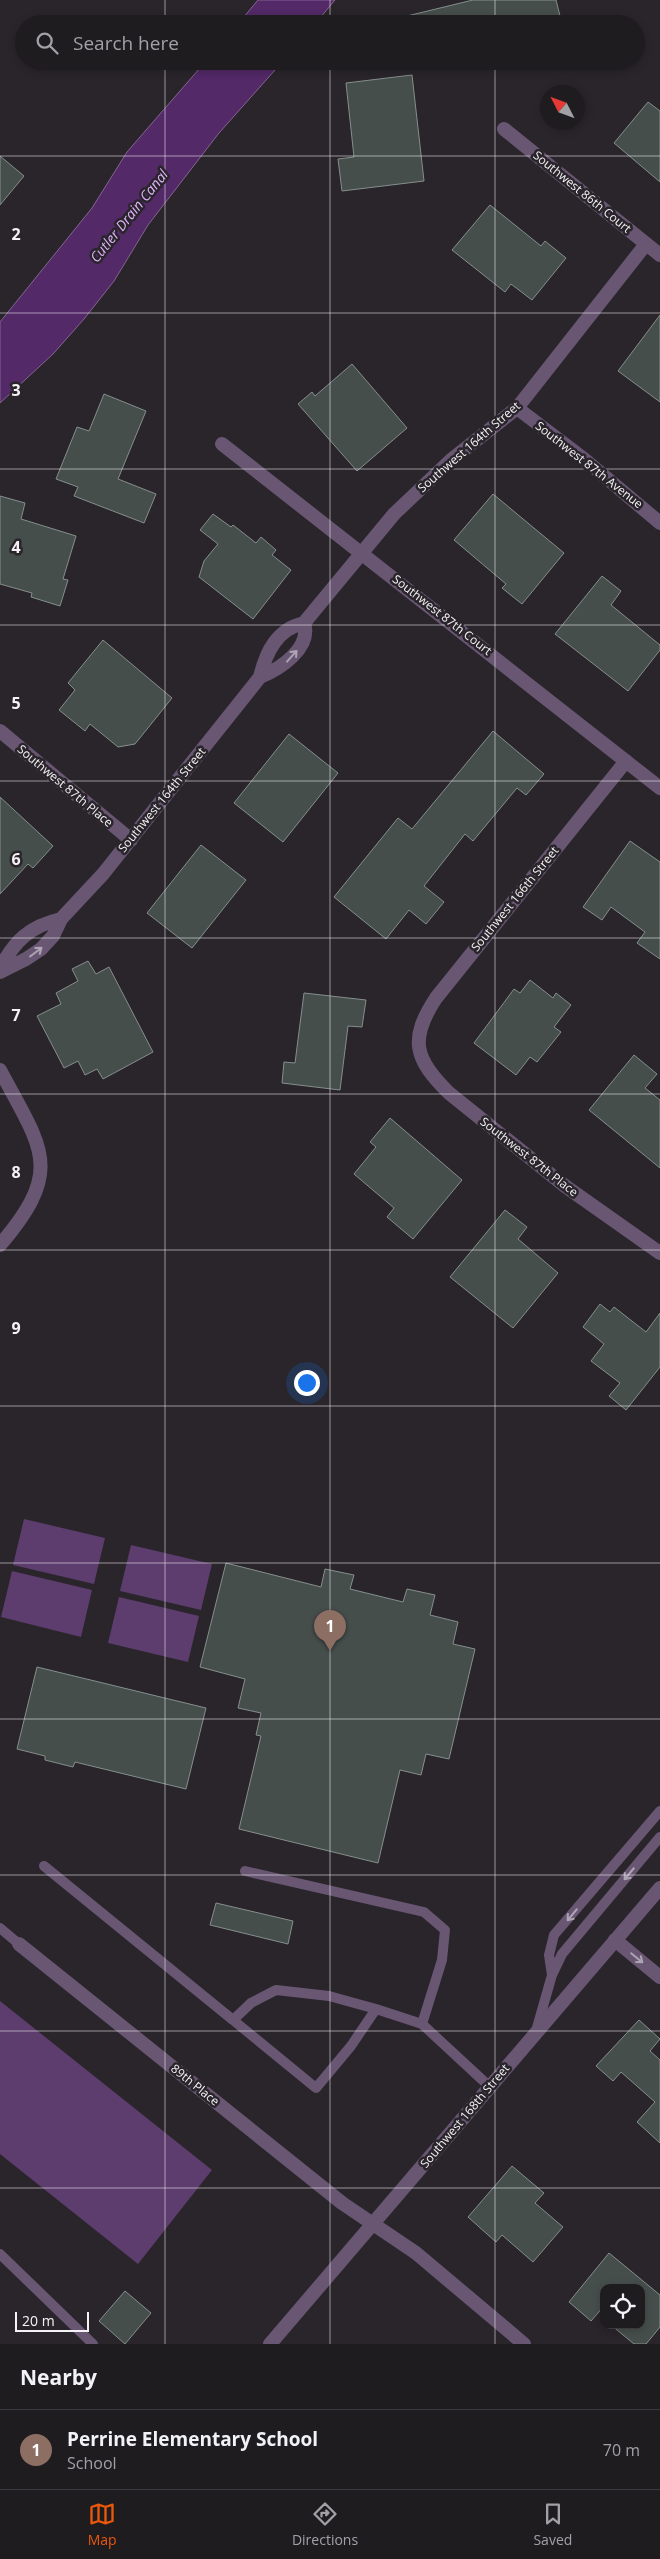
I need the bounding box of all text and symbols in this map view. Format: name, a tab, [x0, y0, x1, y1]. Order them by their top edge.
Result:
search box	[15, 15, 645, 70]
icon: search	[33, 29, 61, 57]
text: Search here	[73, 30, 179, 56]
north arrow	[540, 85, 585, 130]
street label: Southwest 86th Court	[530, 147, 635, 237]
water label: Cutler Drain Canal	[85, 165, 172, 266]
text: 2	[11, 223, 21, 245]
text: 3	[11, 379, 21, 401]
street label: Southwest 164th Street	[414, 397, 524, 496]
street label: Southwest 87th Avenue	[532, 417, 647, 512]
text: 4	[11, 536, 21, 558]
street label: Southwest 87th Court	[389, 570, 496, 659]
one-way arrow	[286, 650, 297, 663]
text: 5	[11, 692, 21, 714]
street label: Southwest 87th Place	[14, 741, 117, 831]
street label: Southwest 164th Street	[114, 744, 209, 856]
street label: Southwest 166th Street	[467, 843, 562, 955]
text: 6	[11, 848, 21, 870]
one-way arrow	[29, 947, 43, 957]
text: 7	[11, 1004, 21, 1026]
street label: Southwest 87th Place	[477, 1113, 582, 1200]
text: 8	[11, 1161, 21, 1183]
text: 9	[11, 1317, 21, 1339]
your location	[294, 1370, 320, 1396]
pin: 1	[314, 1610, 346, 1651]
one-way arrow	[623, 1867, 634, 1880]
one-way arrow	[566, 1908, 578, 1921]
one-way arrow	[631, 1953, 644, 1964]
street label: 89th Place	[167, 2060, 223, 2110]
street label: Southwest 168th Street	[416, 2060, 513, 2171]
map controls	[600, 2284, 645, 2329]
button: locate	[600, 2284, 645, 2329]
scale bar	[15, 2309, 89, 2332]
text: 20 m	[22, 2311, 55, 2330]
text: Nearby	[20, 2363, 97, 2391]
text: Perrine Elementary School	[67, 2426, 318, 2452]
text: 1	[31, 2439, 41, 2461]
text: 70 m	[603, 2439, 640, 2461]
text: School	[67, 2452, 117, 2474]
tab: Map	[88, 2500, 117, 2549]
tab: Directions	[292, 2500, 358, 2549]
tab: Saved	[533, 2500, 572, 2549]

